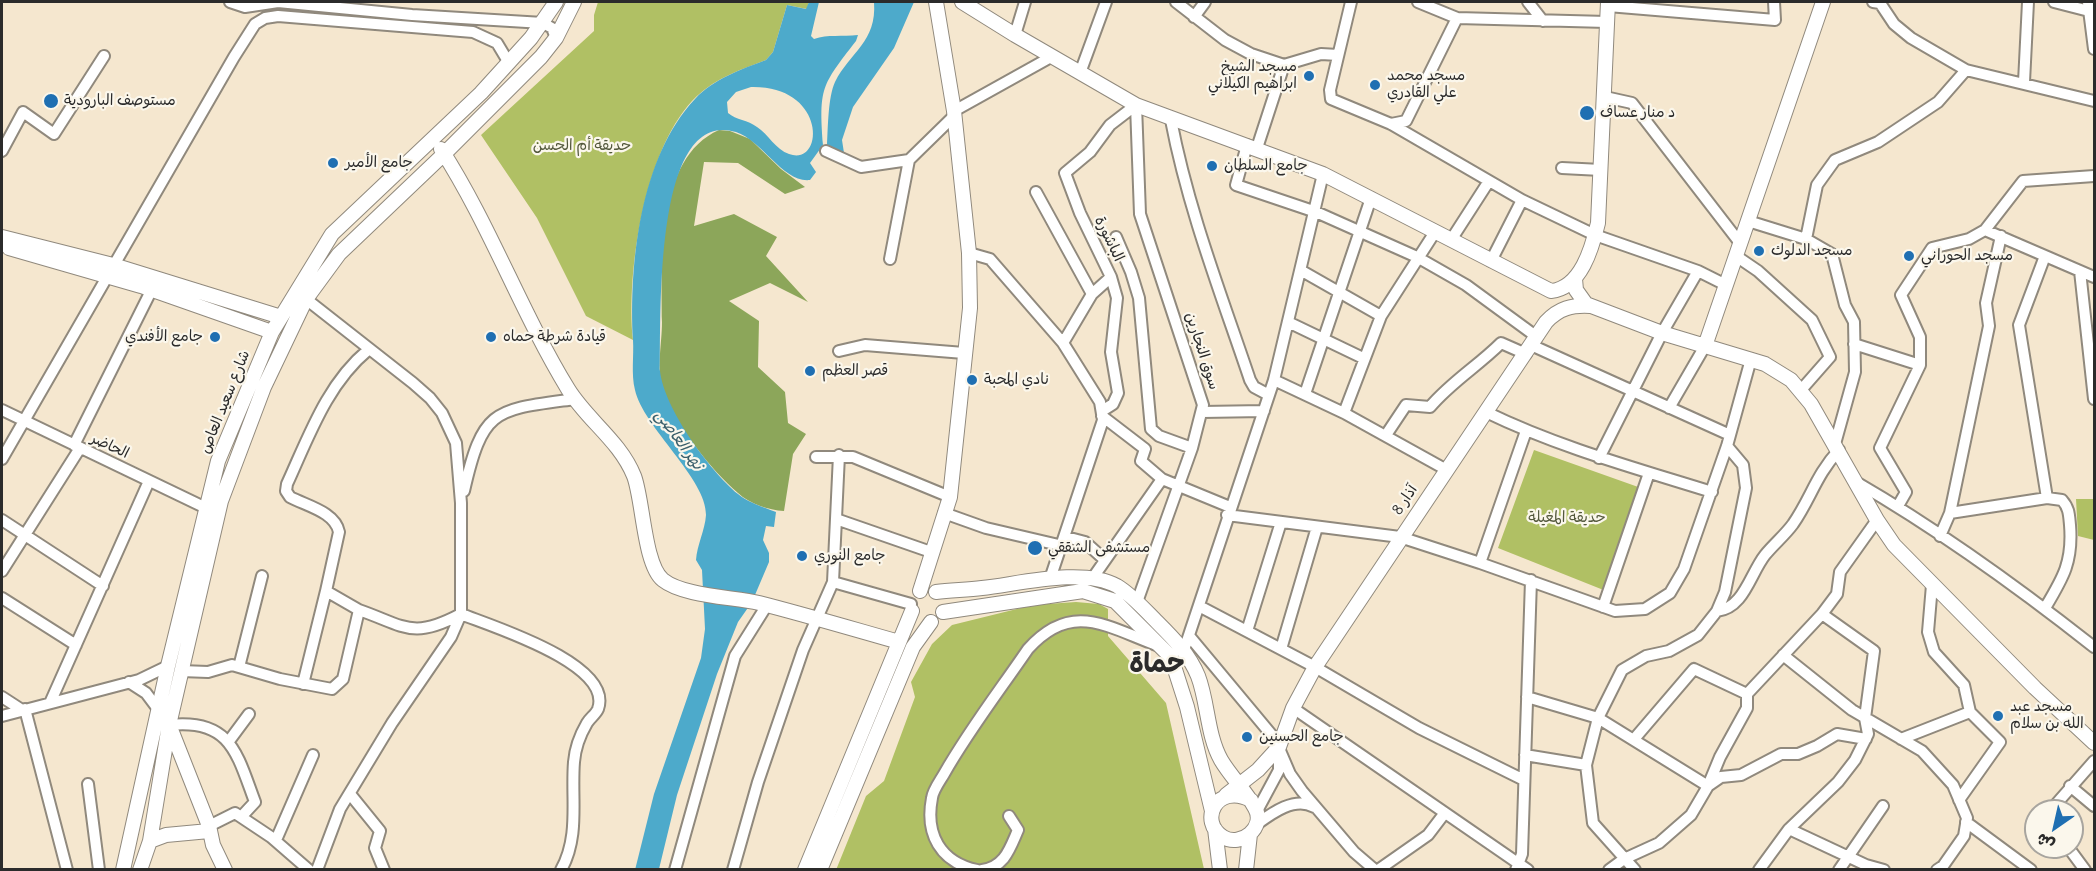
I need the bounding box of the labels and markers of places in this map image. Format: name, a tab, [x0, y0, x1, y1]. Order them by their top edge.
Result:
place label: مسجد الشيخ ابراهيم الكيلاني	[1208, 58, 1297, 93]
place label: مسجد محمد علي القادري	[1387, 67, 1465, 102]
marker: مسجد الشيخ ابراهيم الكيلاني	[1302, 69, 1316, 83]
marker: مسجد محمد علي القادري	[1368, 78, 1382, 92]
marker: مستوصف البارودية	[42, 92, 60, 110]
place label: مستوصف البارودية	[64, 92, 176, 110]
marker: د منار عساف	[1578, 104, 1596, 122]
place label: د منار عساف	[1600, 104, 1675, 122]
place label: جامع الأمير	[345, 154, 413, 172]
marker: جامع الأمير	[326, 156, 340, 170]
place label: جامع السلطان	[1224, 157, 1308, 175]
marker: جامع السلطان	[1205, 159, 1219, 173]
place label: مسجد الدلوك	[1771, 242, 1852, 260]
marker: مسجد الدلوك	[1752, 244, 1766, 258]
place label: مسجد الحوراني	[1921, 247, 2013, 265]
marker: مسجد الحوراني	[1902, 249, 1916, 263]
place label: جامع الأفندي	[125, 328, 203, 346]
place label: قيادة شرطة حماه	[503, 328, 606, 346]
marker: جامع الأفندي	[208, 330, 222, 344]
marker: قيادة شرطة حماه	[484, 330, 498, 344]
place label: قصر العظم	[822, 362, 888, 380]
marker: قصر العظم	[803, 364, 817, 378]
place label: نادي المحبة	[984, 371, 1049, 389]
marker: نادي المحبة	[965, 373, 979, 387]
marker: مستشفى الشققي	[1026, 539, 1044, 557]
place label: مستشفى الشققي	[1048, 539, 1150, 557]
place label: جامع النوري	[814, 547, 886, 565]
marker: جامع النوري	[795, 549, 809, 563]
place label: مسجد عبد الله بن سلام	[2010, 698, 2084, 733]
marker: مسجد عبد الله بن سلام	[1991, 709, 2005, 723]
place label: جامع الحسنين	[1259, 728, 1344, 746]
marker: جامع الحسنين	[1240, 730, 1254, 744]

